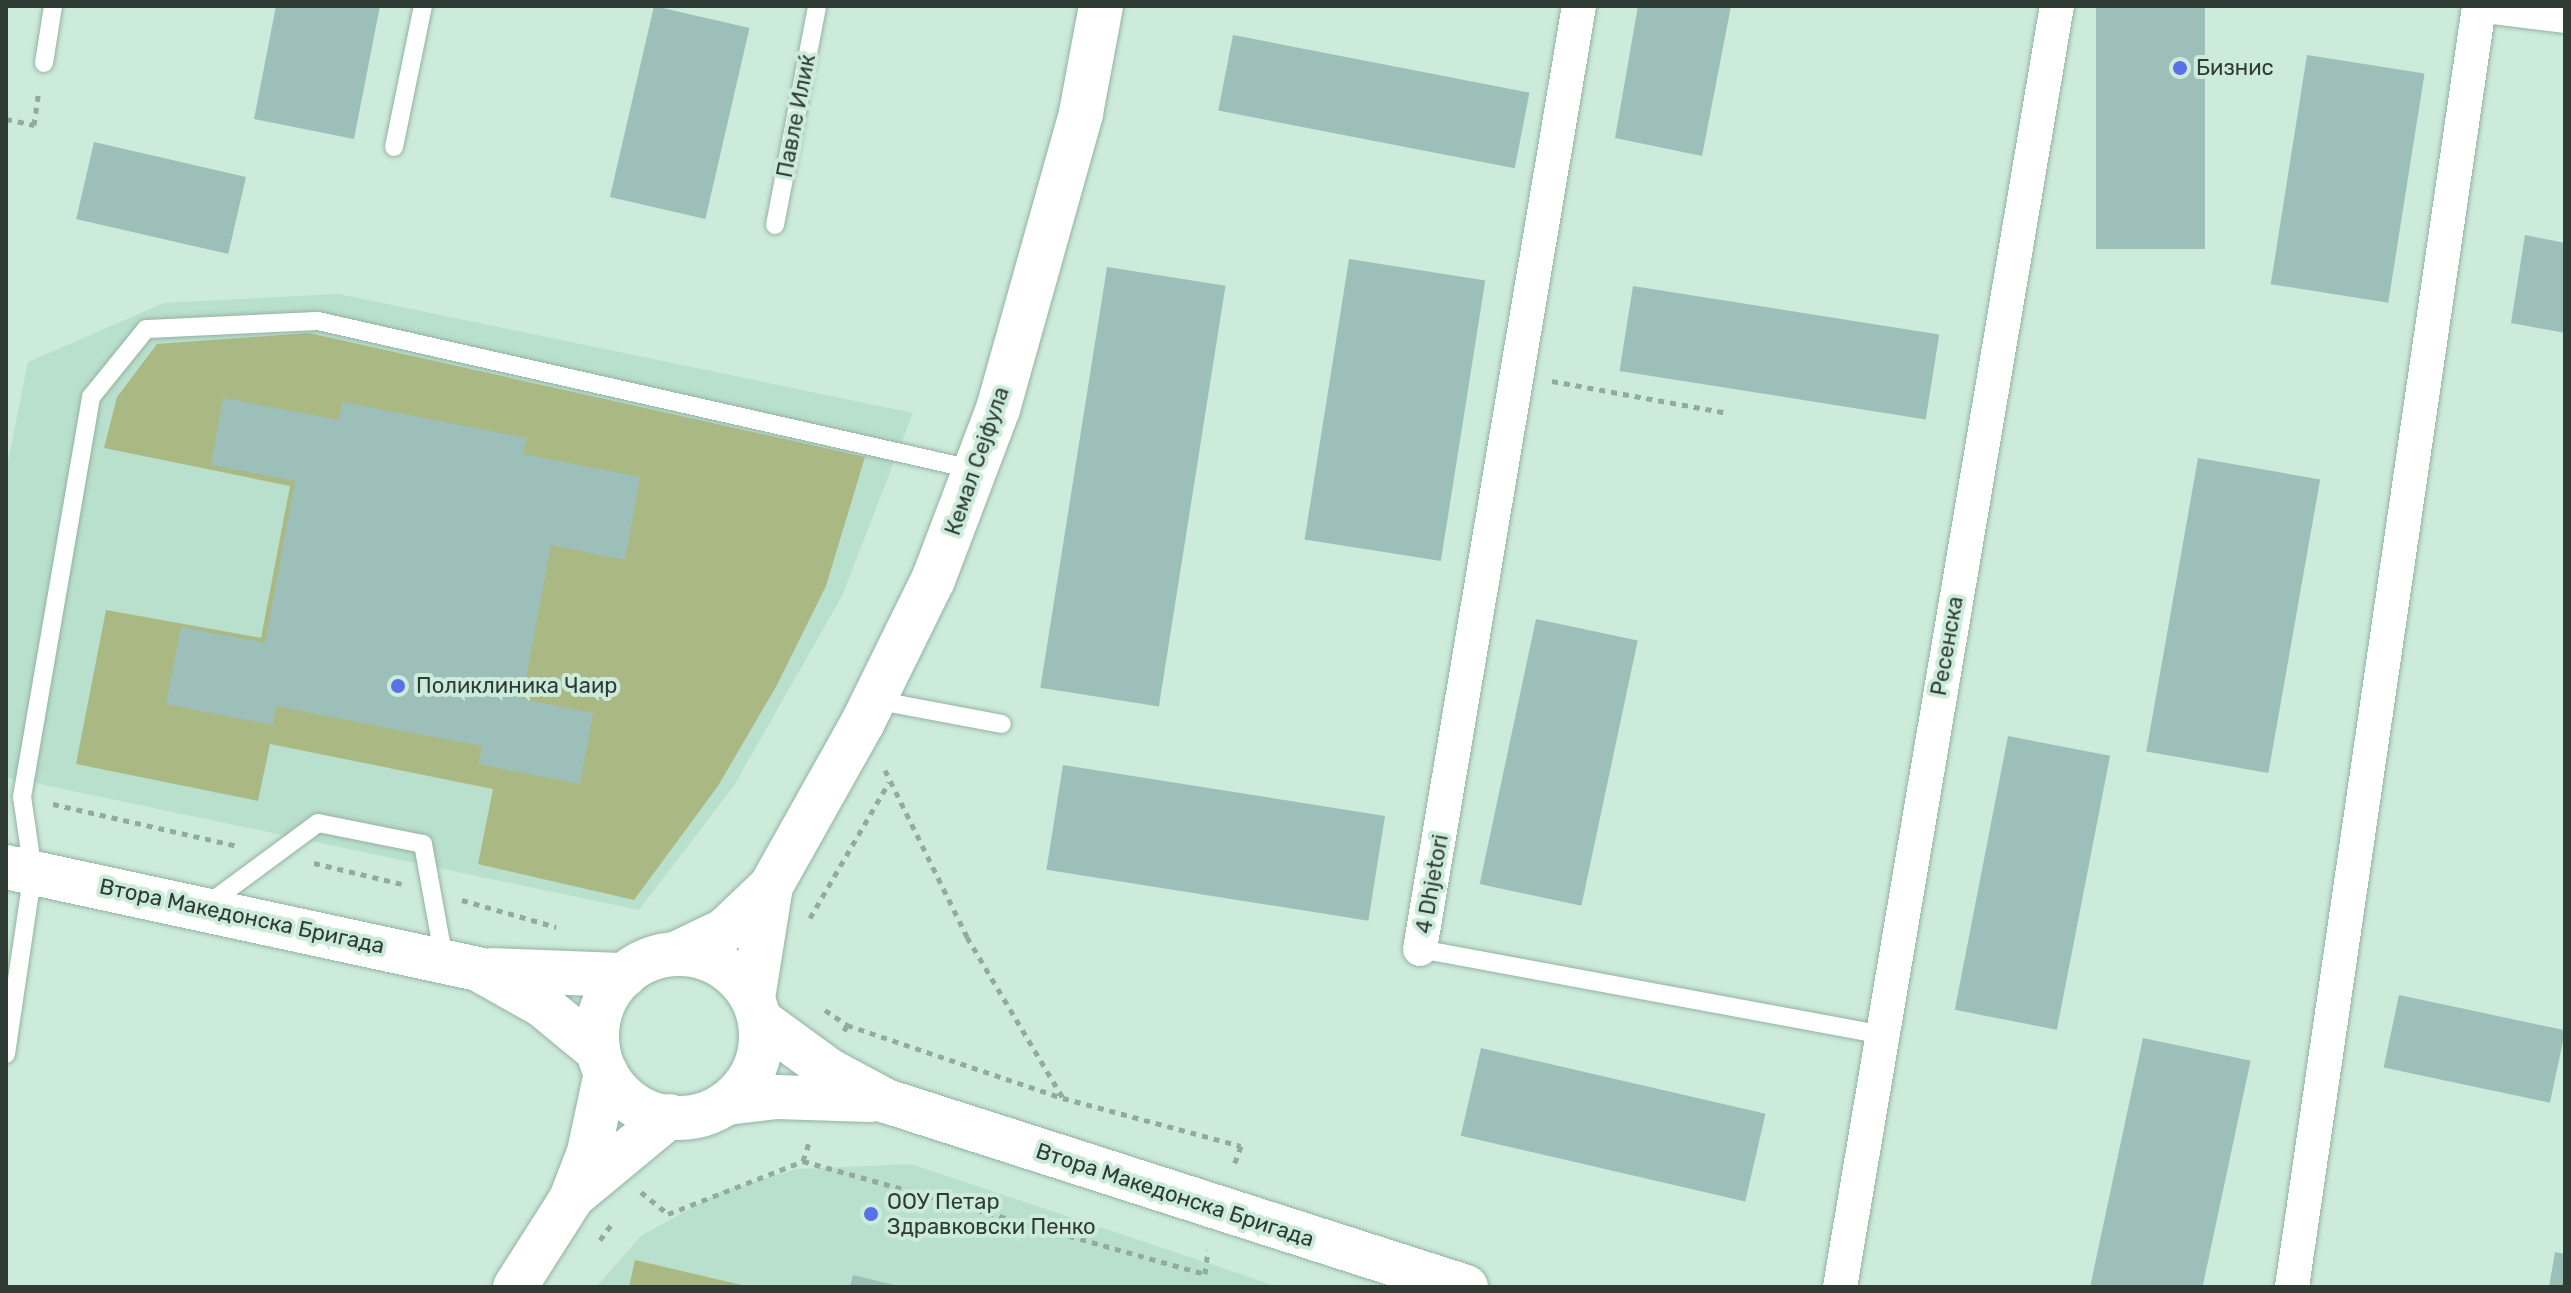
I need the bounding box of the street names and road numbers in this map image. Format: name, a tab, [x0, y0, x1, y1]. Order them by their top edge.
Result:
street label: Павле Илиќ	[771, 52, 821, 180]
street label: Кемал Сејфула	[939, 383, 1015, 539]
street label: Ресенска	[1925, 594, 1969, 698]
street label: 4 Dhjetori	[1410, 832, 1454, 936]
street label: Втора Македонска Бригада	[97, 873, 387, 959]
street label: Втора Македонска Бригада	[1033, 1138, 1317, 1252]

